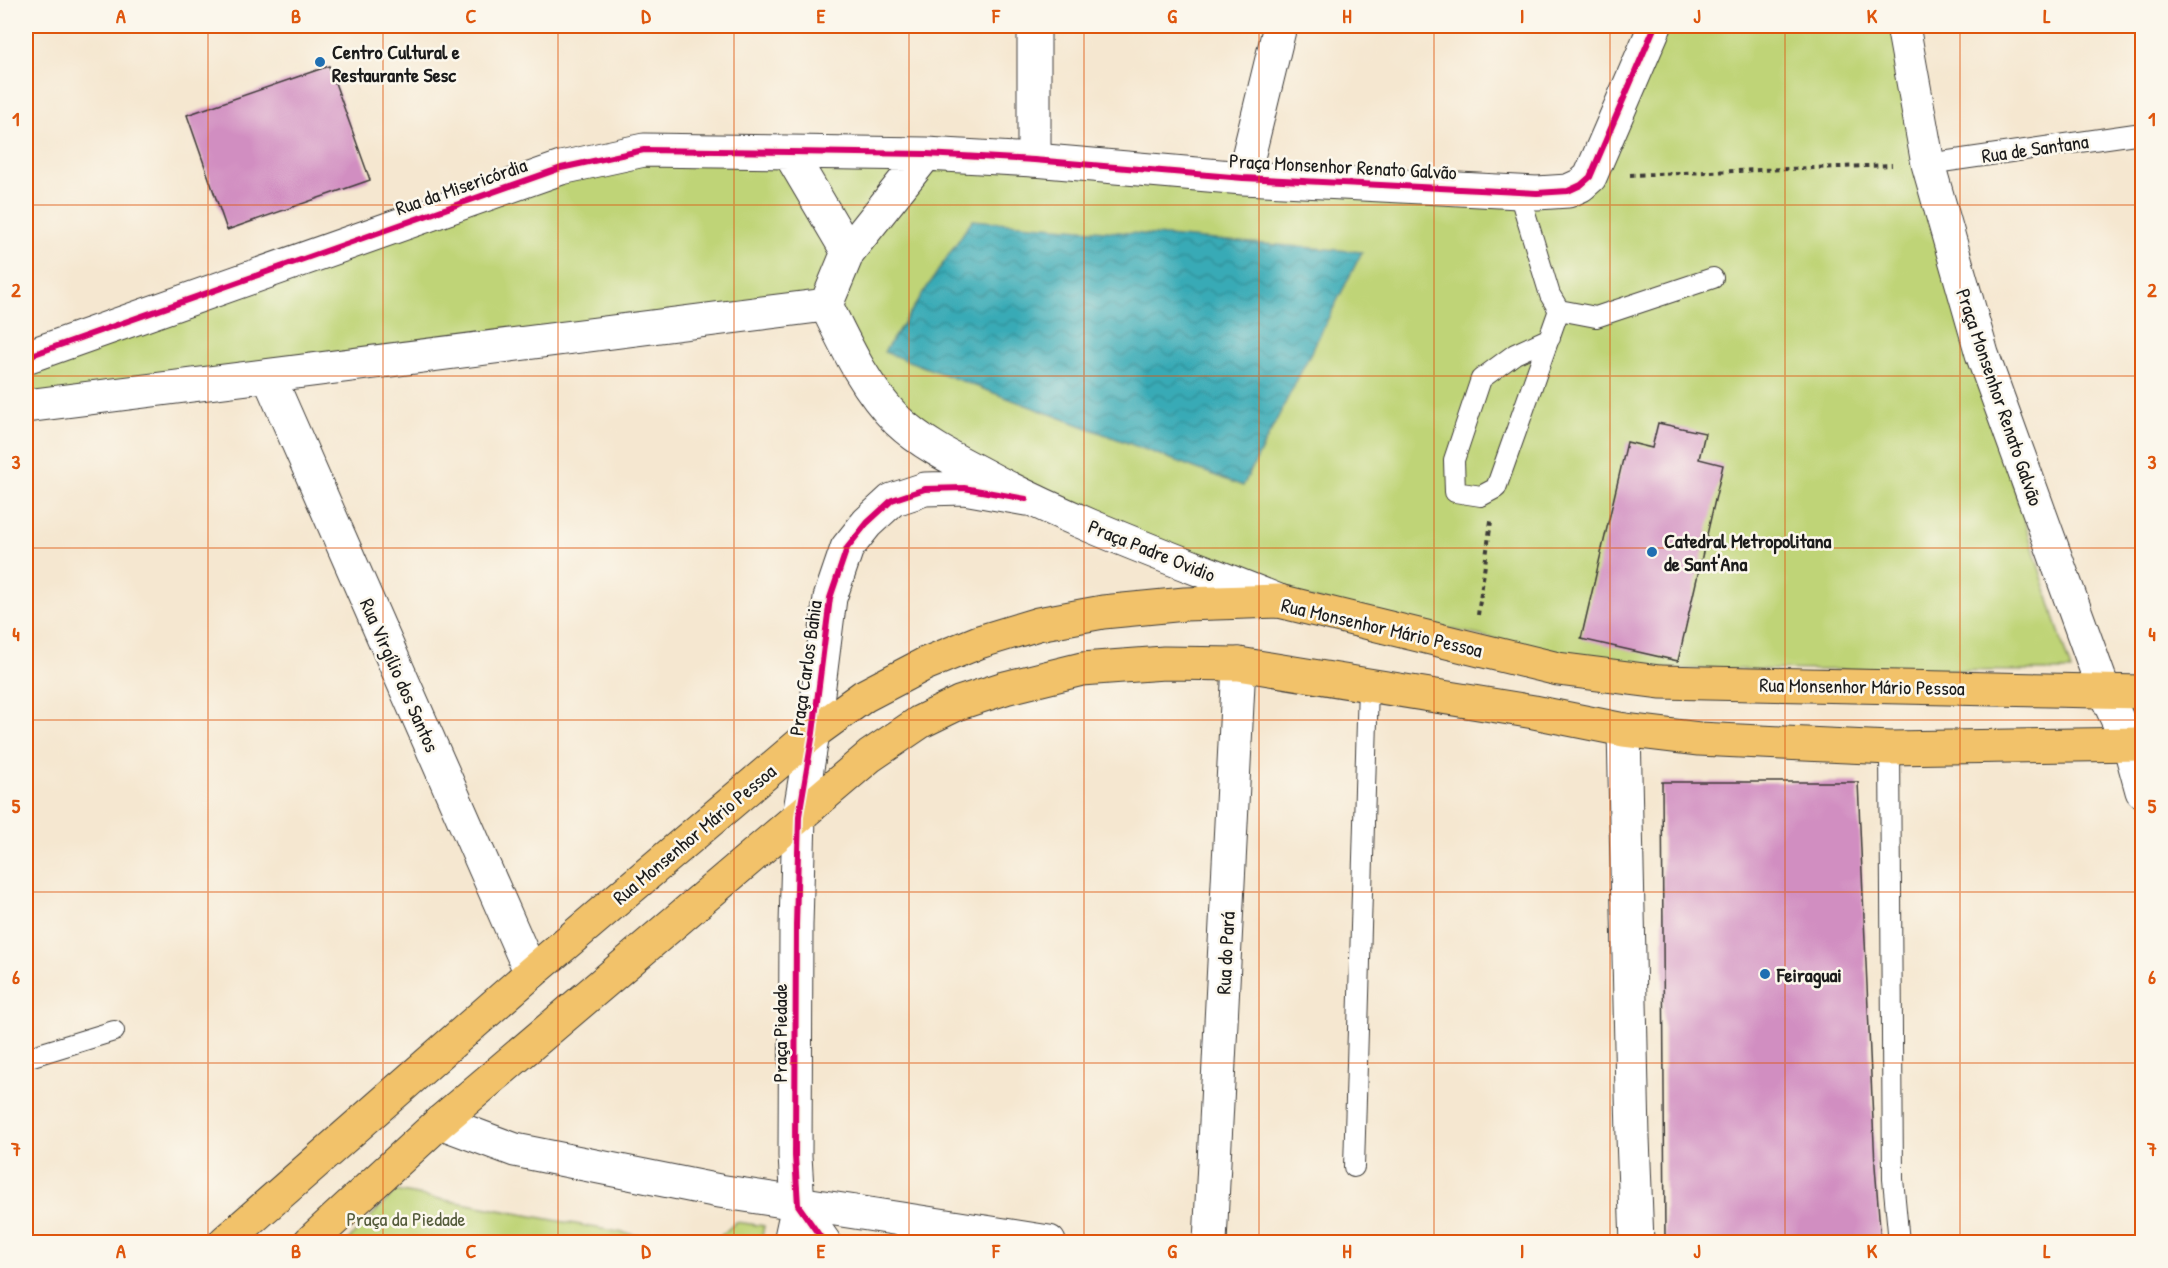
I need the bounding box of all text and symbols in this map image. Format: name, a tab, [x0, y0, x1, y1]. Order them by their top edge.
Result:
text: A	[116, 2, 126, 29]
text: B	[291, 2, 301, 29]
text: C	[466, 2, 477, 29]
text: D	[641, 2, 651, 29]
text: E	[817, 2, 826, 29]
text: F	[991, 2, 1001, 29]
text: G	[1167, 2, 1177, 29]
text: H	[1342, 2, 1352, 29]
text: I	[1520, 2, 1524, 29]
text: J	[1693, 2, 1701, 29]
text: K	[1867, 2, 1878, 29]
text: L	[2043, 2, 2051, 29]
place label: Centro Cultural e Restaurante Sesc	[332, 38, 460, 88]
marker: Centro Cultural e Restaurante Sesc	[313, 55, 327, 69]
text: 1	[12, 105, 20, 132]
text: 1	[2148, 105, 2156, 132]
street label: Rua de Santana	[1980, 127, 2090, 169]
street label: Praça Monsenhor Renato Galvão	[1228, 147, 1458, 185]
street label: Rua da Misericórdia	[392, 151, 531, 221]
text: 2	[11, 276, 21, 303]
text: 2	[2147, 276, 2157, 303]
street label: Praça Monsenhor Renato Galvão	[1950, 285, 2050, 509]
text: 3	[12, 448, 21, 475]
text: 3	[2148, 448, 2157, 475]
street label: Praça Padre Ovidio	[1084, 512, 1220, 588]
place label: Catedral Metropolitana de Sant'Ana	[1664, 527, 1832, 577]
marker: Catedral Metropolitana de Sant'Ana	[1645, 545, 1659, 559]
street label: Rua Monsenhor Mário Pessoa	[1279, 591, 1485, 663]
street label: Rua Virgílio dos Santos	[354, 594, 446, 756]
street label: Praça Carlos Bahia	[782, 599, 828, 737]
text: 4	[12, 620, 20, 647]
text: 4	[2148, 620, 2156, 647]
street label: Rua Monsenhor Mário Pessoa	[1759, 671, 1965, 701]
street label: Rua Monsenhor Mário Pessoa	[607, 758, 781, 910]
text: 5	[12, 792, 21, 819]
text: 5	[2148, 792, 2157, 819]
street label: Rua do Pará	[1209, 911, 1241, 995]
place label: Feiraguai	[1776, 961, 1842, 989]
text: 6	[12, 963, 20, 990]
text: 6	[2148, 963, 2156, 990]
marker: Feiraguai	[1758, 967, 1772, 981]
street label: Praça Piedade	[766, 984, 793, 1082]
text: 7	[10, 1135, 21, 1162]
text: 7	[2146, 1135, 2157, 1162]
park label: Praça da Piedade	[346, 1205, 466, 1232]
text: A	[116, 1237, 126, 1264]
text: B	[291, 1237, 301, 1264]
text: C	[466, 1237, 477, 1264]
text: D	[641, 1237, 651, 1264]
text: E	[817, 1237, 826, 1264]
text: F	[991, 1237, 1001, 1264]
text: G	[1167, 1237, 1177, 1264]
text: H	[1342, 1237, 1352, 1264]
text: I	[1520, 1237, 1524, 1264]
text: J	[1693, 1237, 1701, 1264]
text: K	[1867, 1237, 1878, 1264]
text: L	[2043, 1237, 2051, 1264]

